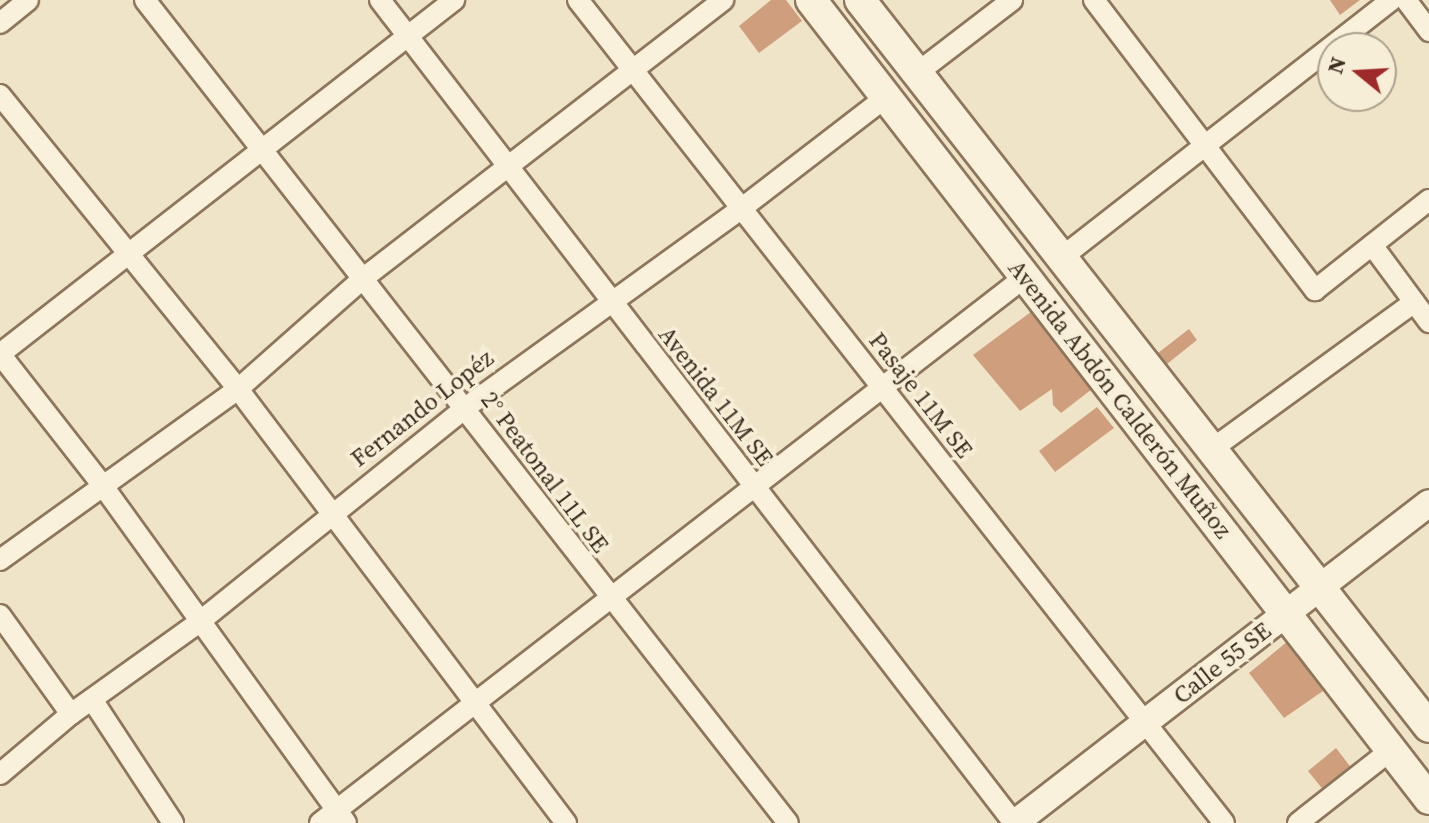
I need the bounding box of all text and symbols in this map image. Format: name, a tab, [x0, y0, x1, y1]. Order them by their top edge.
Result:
north arrow	[1317, 32, 1397, 112]
text: N	[1319, 53, 1353, 77]
street label: Avenida Abdón Calderón Muñoz	[1002, 254, 1238, 544]
street label: Avenida 11M SE	[653, 321, 779, 471]
street label: Pasaje 11M SE	[863, 327, 979, 463]
street label: Fernando Lopéz	[345, 343, 499, 473]
street label: 2° Peatonal 11L SE	[475, 386, 615, 558]
street label: Calle 55 SE	[1168, 616, 1276, 710]

